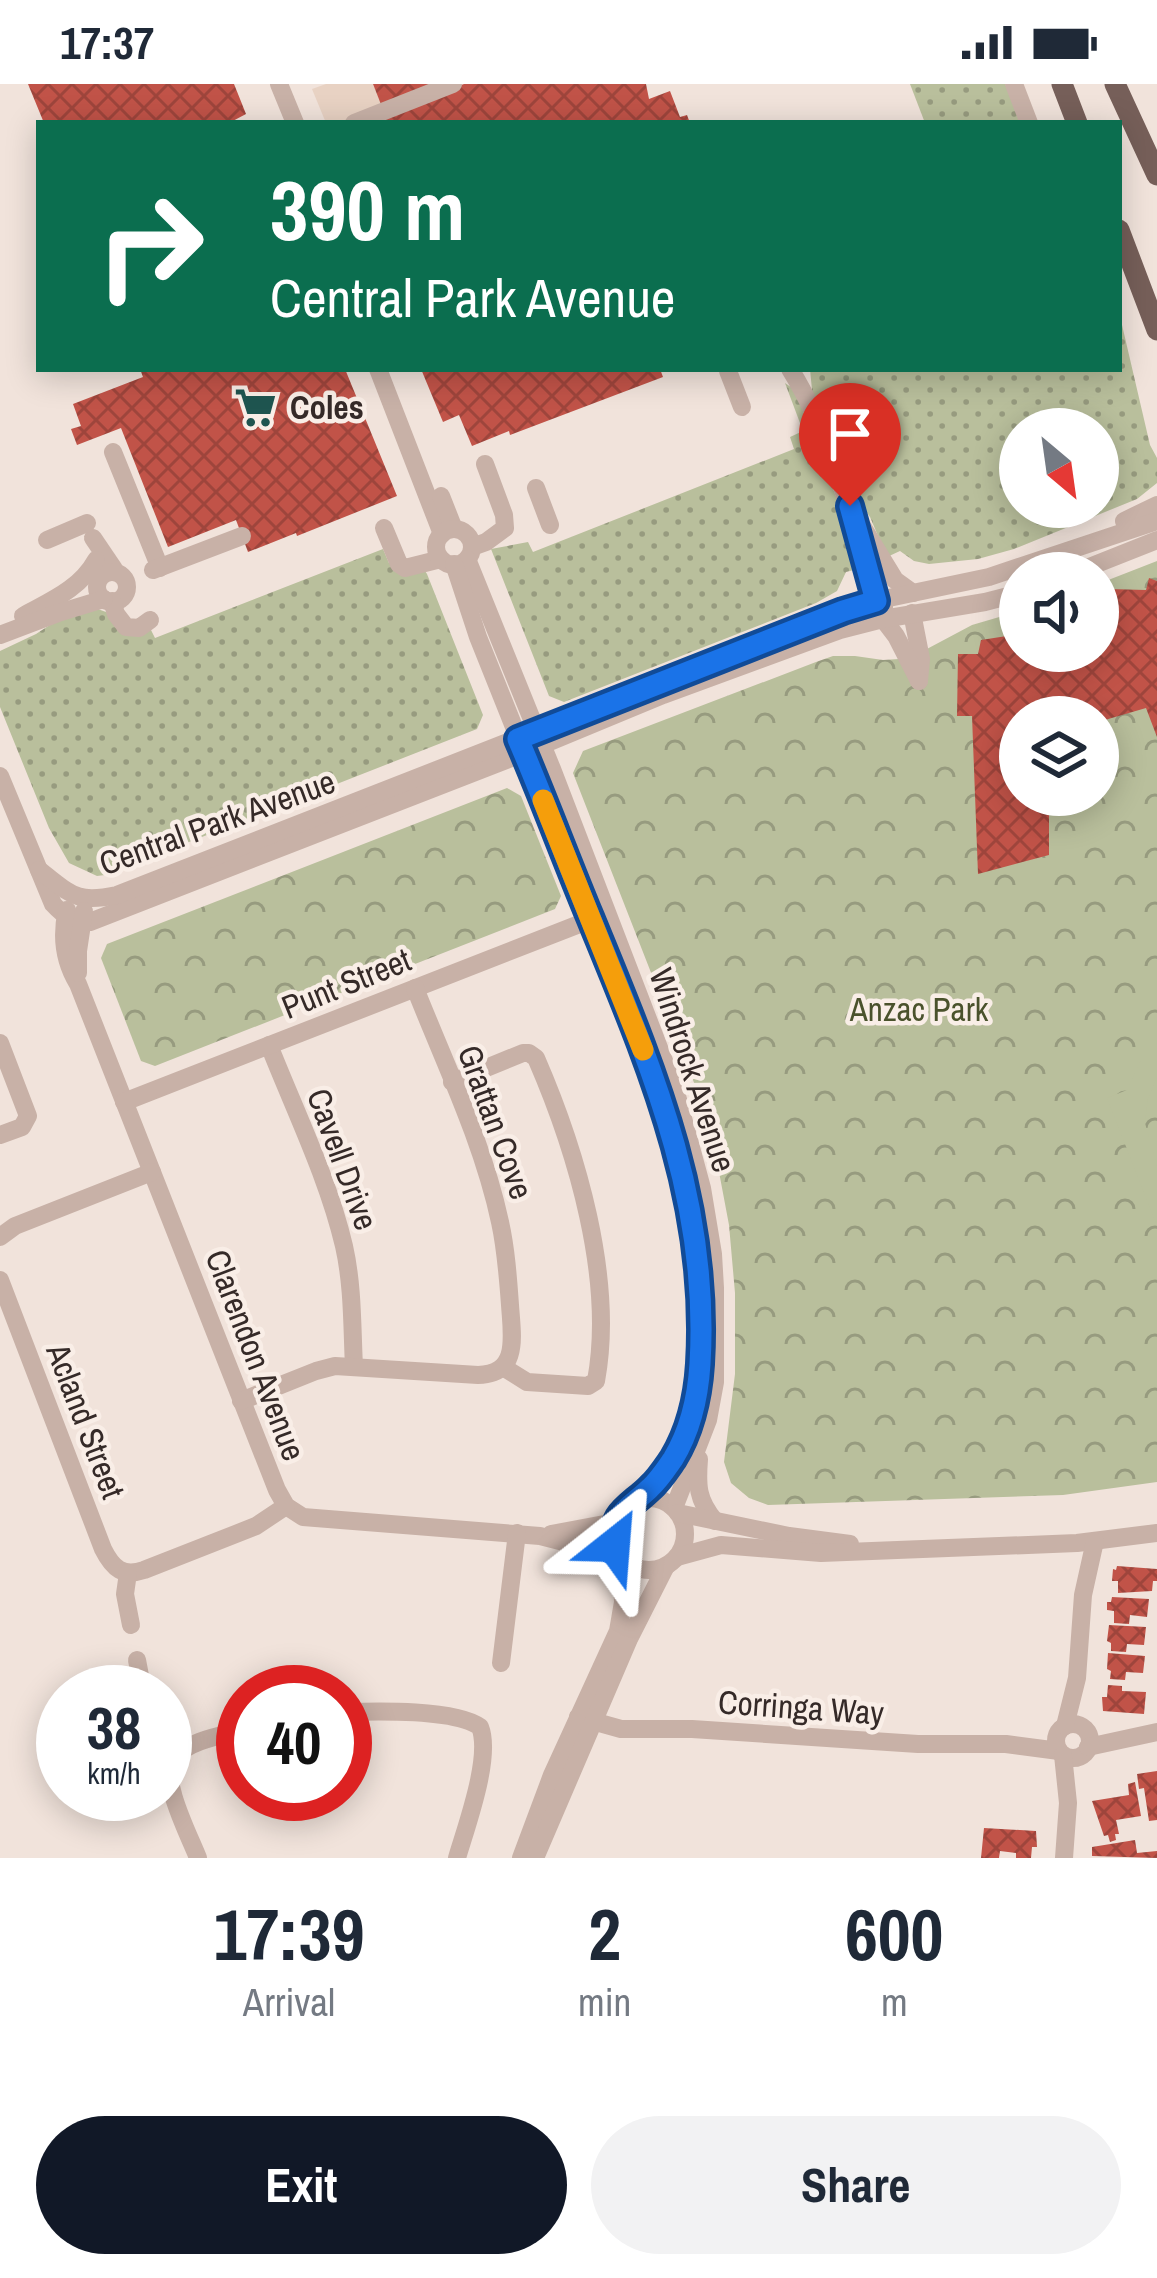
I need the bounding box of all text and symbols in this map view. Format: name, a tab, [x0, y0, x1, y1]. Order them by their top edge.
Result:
text: 17:37	[60, 12, 154, 73]
text: 390 m	[270, 153, 465, 266]
icon: right	[72, 168, 228, 324]
text: Central Park Avenue	[270, 261, 675, 334]
pin	[799, 383, 901, 506]
supermarket icon: Coles	[233, 384, 279, 430]
place label: Coles	[290, 385, 364, 429]
icon: arrive	[817, 401, 883, 467]
north arrow	[999, 408, 1119, 528]
map controls	[999, 408, 1119, 816]
button: sound	[999, 552, 1119, 672]
button: layers	[999, 696, 1119, 816]
street label: Central Park Avenue	[93, 759, 341, 885]
street label: Punt Street	[275, 937, 417, 1029]
street label: Windrock Avenue	[639, 963, 747, 1177]
park label: Anzac Park	[849, 987, 989, 1031]
street label: Grattan Cove	[448, 1039, 544, 1205]
street label: Cavell Drive	[297, 1082, 389, 1236]
street label: Clarendon Avenue	[196, 1243, 316, 1467]
street label: Acland Street	[36, 1336, 136, 1505]
position arrow	[551, 1482, 677, 1608]
speed limit sign: 40	[216, 1665, 372, 1821]
street label: Corringa Way	[717, 1679, 886, 1735]
text: 38	[87, 1687, 141, 1768]
text: km/h	[87, 1753, 141, 1793]
text: 17:39	[214, 1885, 365, 1982]
text: 2	[588, 1885, 621, 1982]
text: 600	[845, 1885, 943, 1982]
text: Arrival	[243, 1976, 335, 2028]
text: min	[578, 1976, 631, 2028]
text: m	[881, 1976, 908, 2028]
button: Exit	[36, 2116, 567, 2254]
button: Share	[591, 2116, 1121, 2254]

